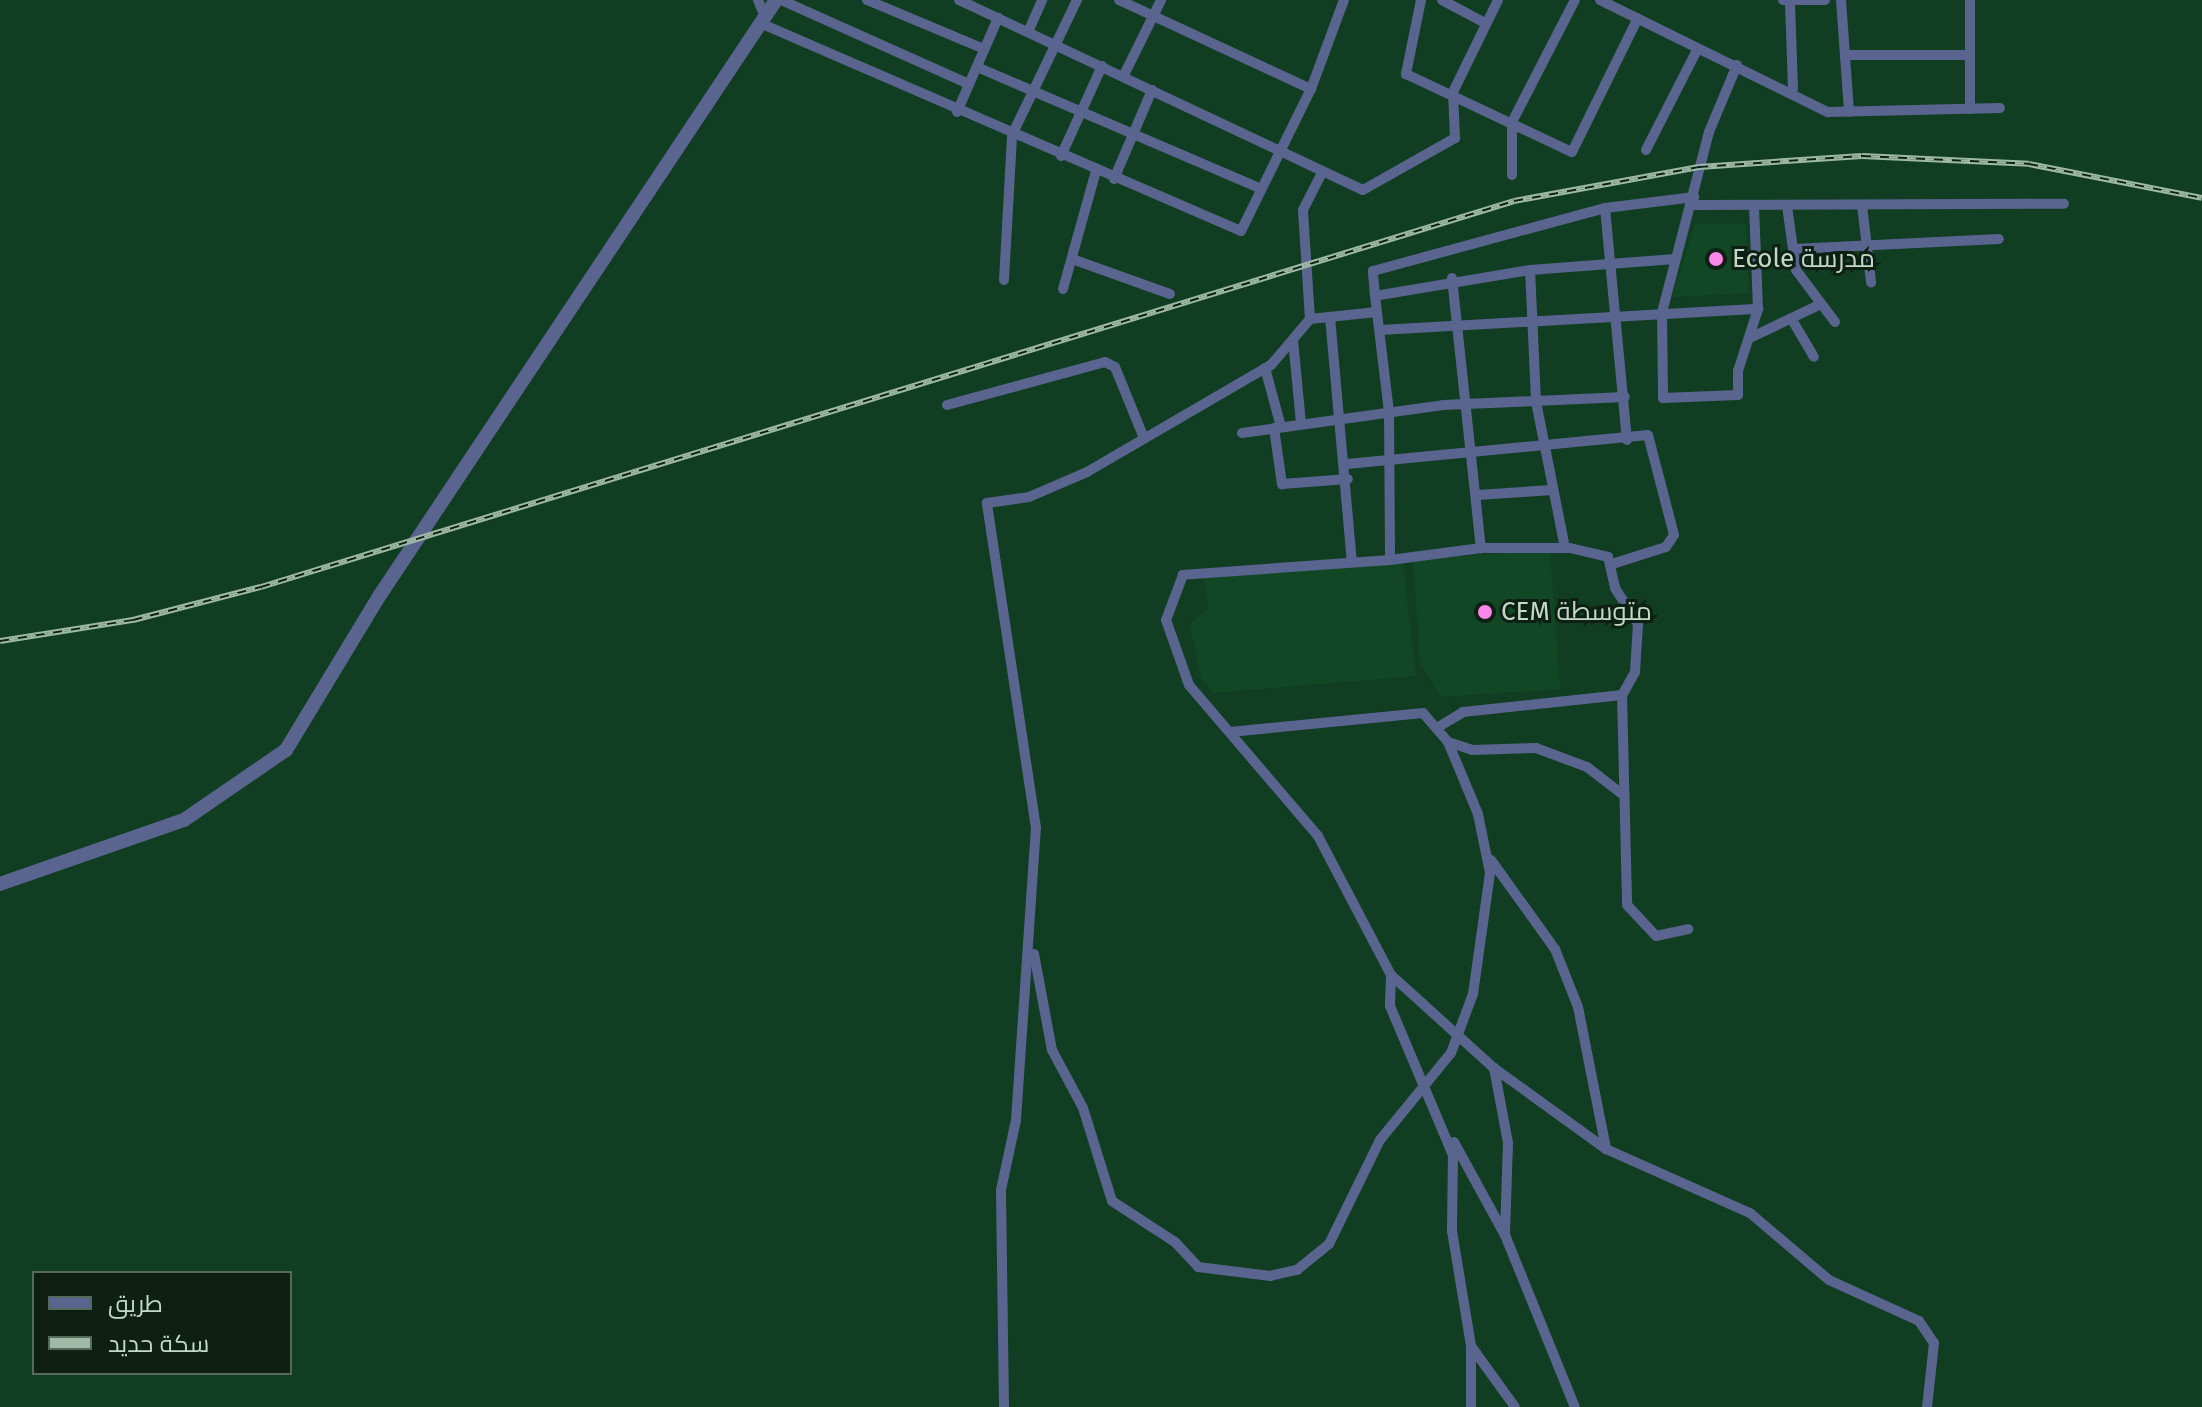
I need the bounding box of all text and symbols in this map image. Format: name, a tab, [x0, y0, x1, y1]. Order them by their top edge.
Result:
place label: Ecole مدرسة	[1732, 243, 1875, 275]
marker: Ecole مدرسة	[1707, 250, 1725, 268]
place label: CEM متوسطة	[1501, 596, 1652, 628]
marker: CEM متوسطة	[1476, 603, 1494, 621]
legend	[32, 1271, 292, 1375]
text: طريق	[108, 1290, 163, 1318]
text: سكة حديد	[108, 1330, 209, 1358]

